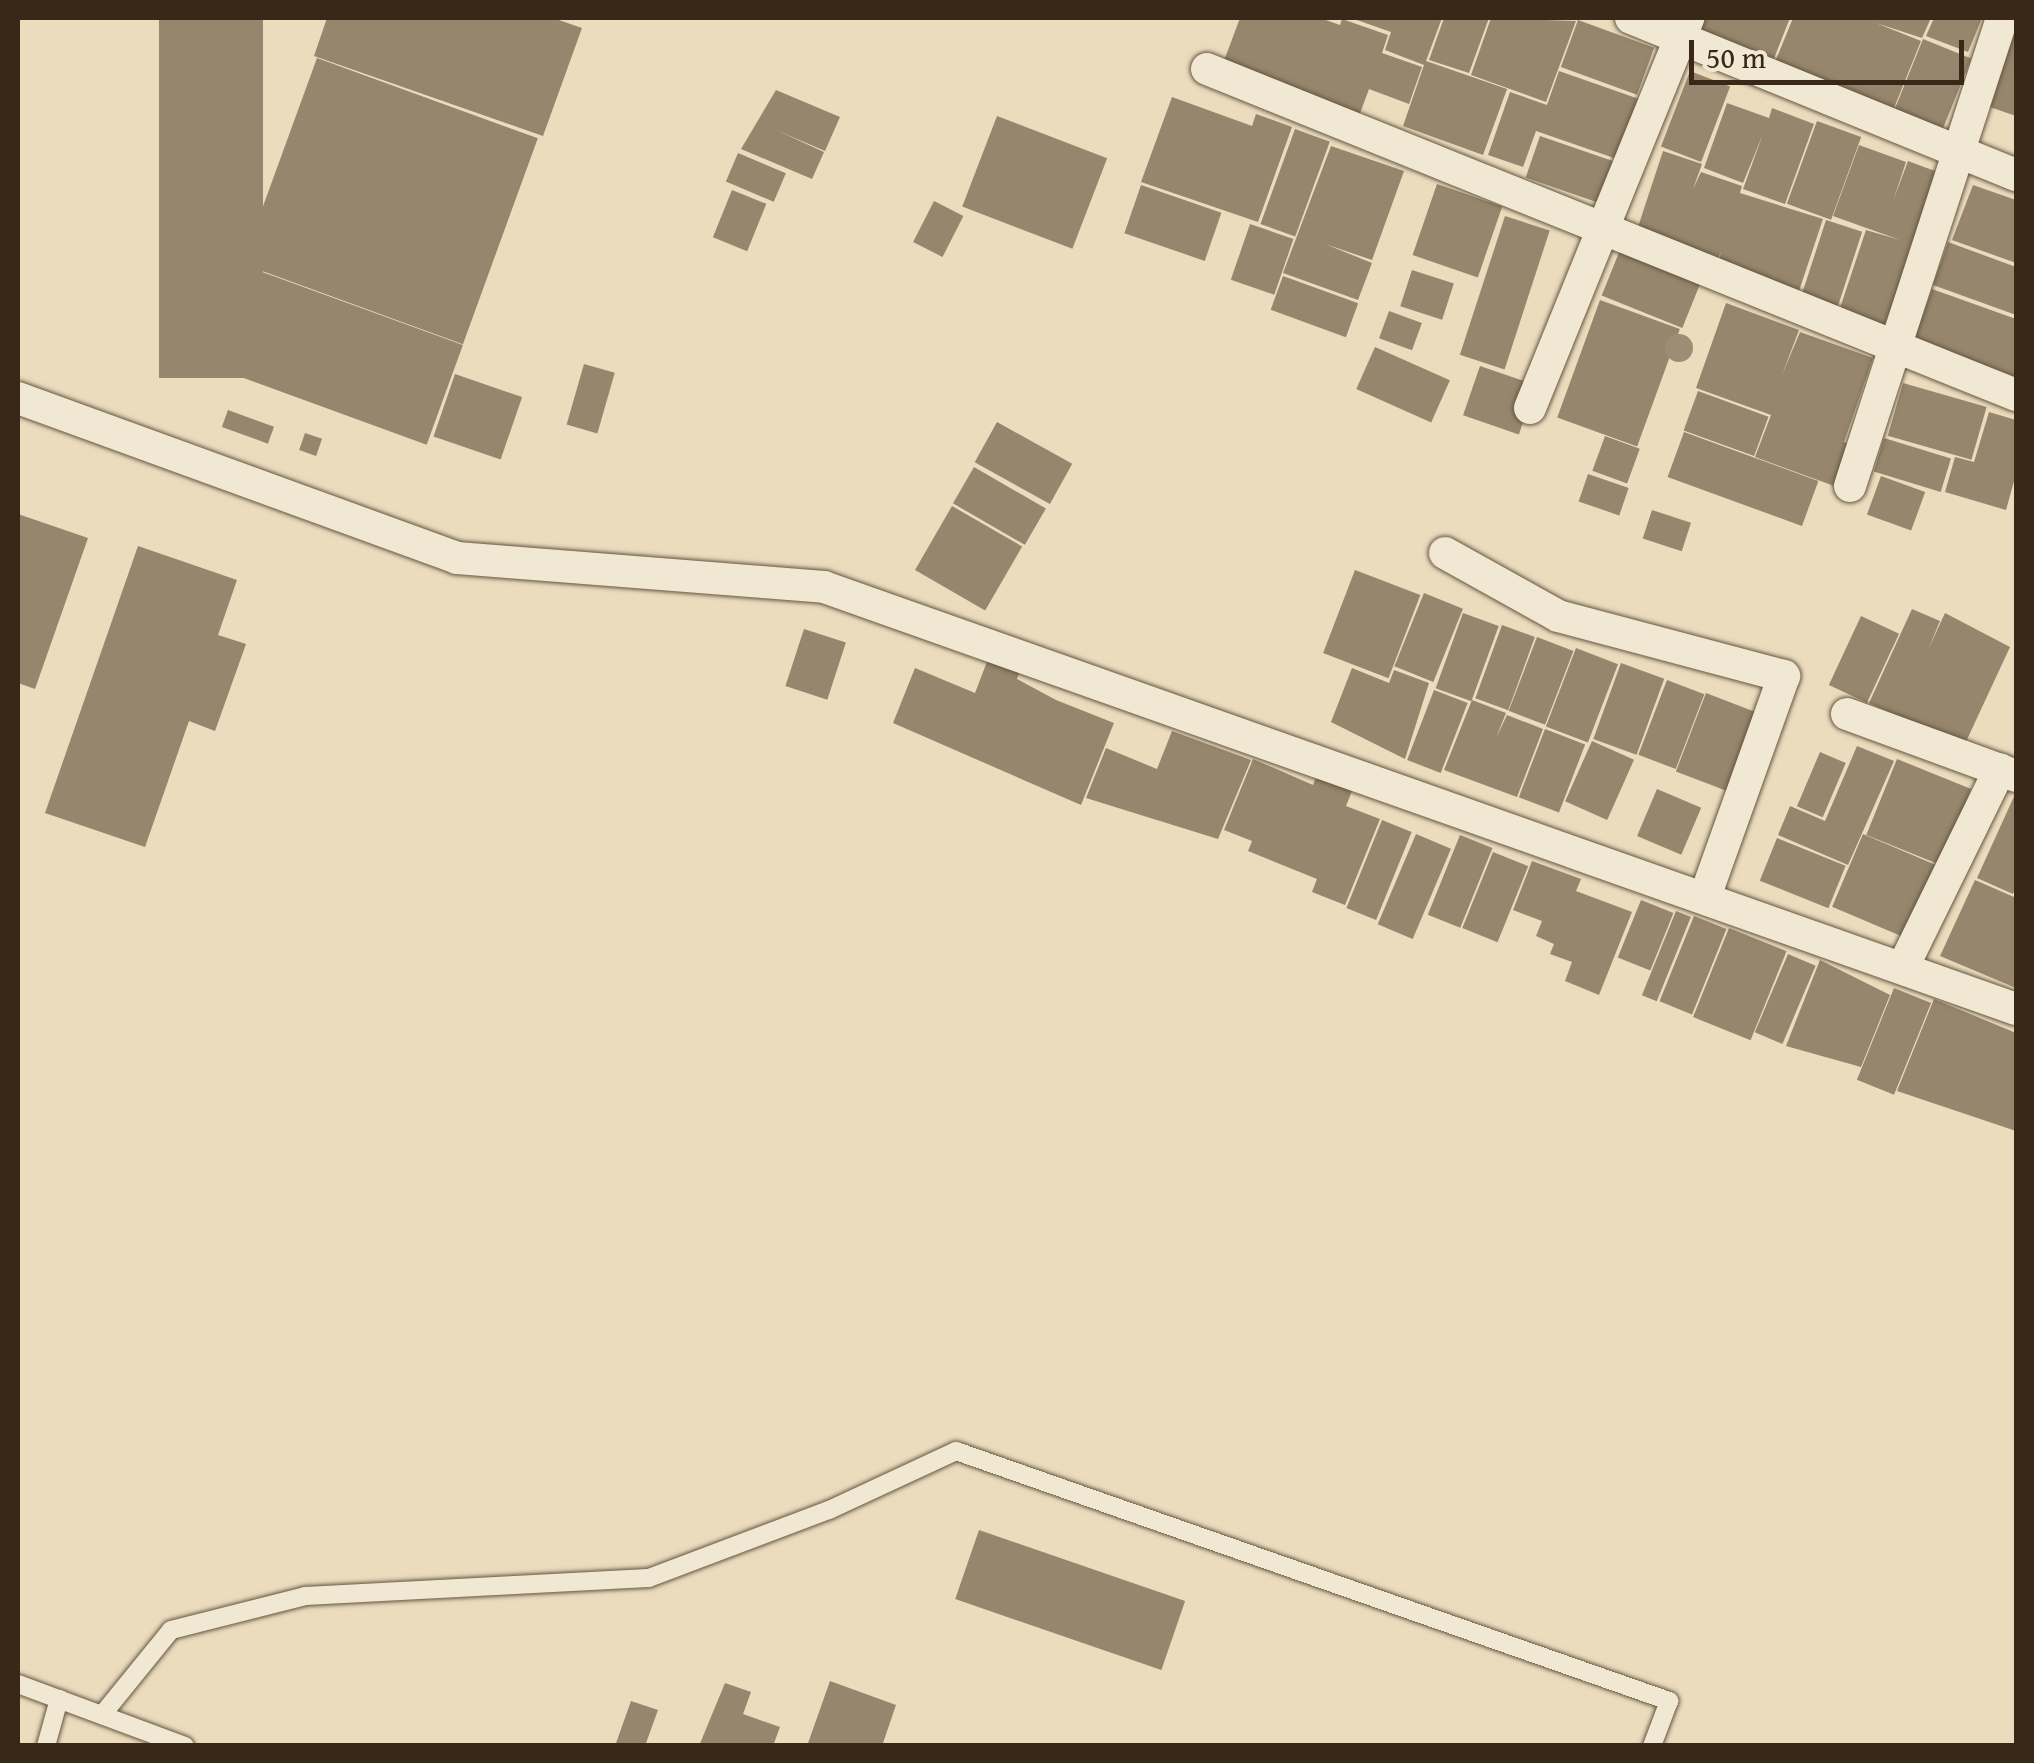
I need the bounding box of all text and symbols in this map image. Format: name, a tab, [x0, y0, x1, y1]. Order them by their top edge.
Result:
scale bar	[1694, 20, 1969, 82]
text: 50 m	[1706, 35, 1766, 79]

